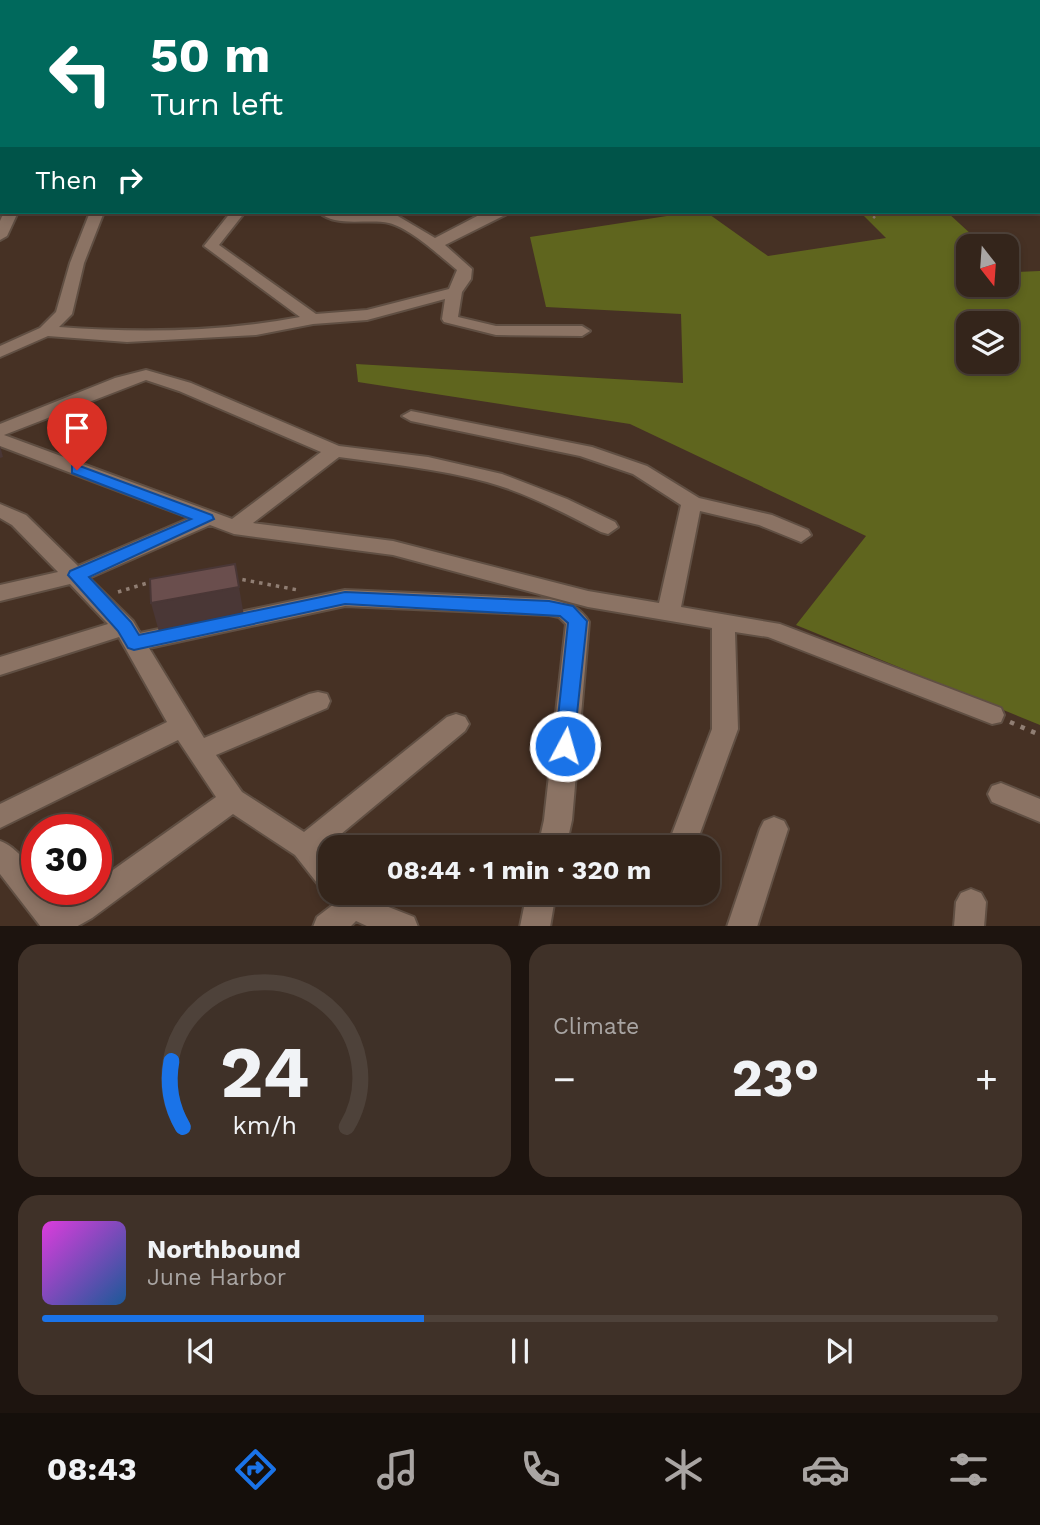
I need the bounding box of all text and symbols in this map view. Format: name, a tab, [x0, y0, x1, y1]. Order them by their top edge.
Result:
text: 50 m	[150, 26, 270, 84]
icon: left	[35, 28, 126, 119]
text: Turn left	[150, 85, 283, 123]
icon: right	[111, 161, 149, 199]
text: Then	[35, 165, 97, 195]
north arrow	[956, 234, 1018, 298]
map controls	[956, 234, 1019, 374]
button: layers	[956, 311, 1019, 374]
pin	[47, 398, 107, 470]
icon: arrive	[58, 409, 96, 447]
position arrow	[528, 709, 602, 783]
speed limit sign: 30	[21, 814, 112, 905]
text: 08:44 · 1 min · 320 m	[387, 855, 651, 885]
text: Climate	[553, 1013, 639, 1040]
text: 24	[220, 1029, 309, 1115]
text: 23°	[732, 1048, 819, 1109]
text: −	[553, 1057, 576, 1101]
text: +	[975, 1057, 998, 1101]
text: km/h	[232, 1110, 297, 1139]
text: Northbound	[147, 1234, 301, 1264]
text: June Harbor	[147, 1264, 286, 1291]
icon: previous	[182, 1332, 220, 1370]
icon: pause	[501, 1332, 539, 1370]
icon: next	[820, 1332, 858, 1370]
icon: directions	[231, 1445, 280, 1494]
icon: music	[373, 1445, 422, 1494]
icon: phone	[516, 1445, 565, 1494]
icon: climate	[659, 1445, 708, 1494]
icon: car	[801, 1445, 850, 1494]
icon: filters	[944, 1445, 993, 1494]
text: 08:43	[47, 1450, 137, 1488]

